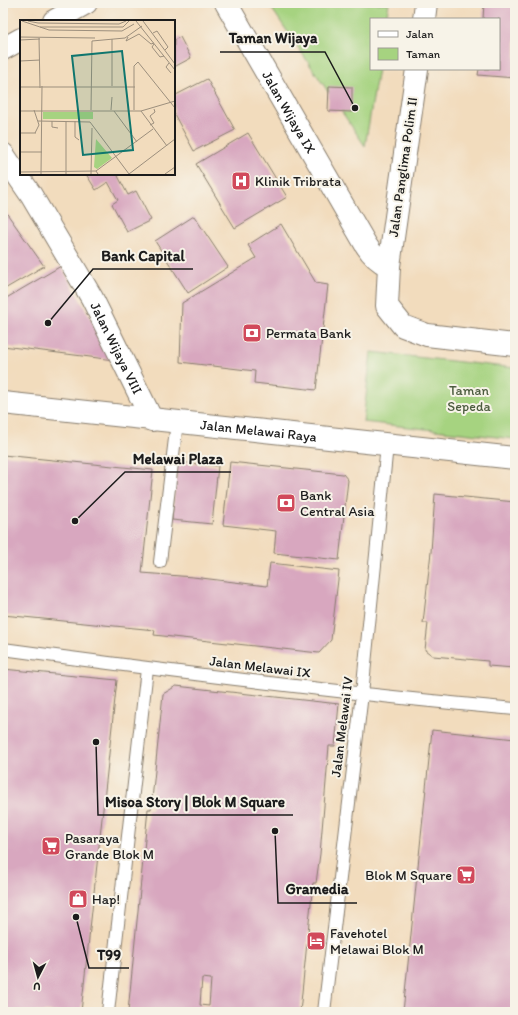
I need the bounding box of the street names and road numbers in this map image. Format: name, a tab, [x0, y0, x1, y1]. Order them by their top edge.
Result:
street label: Jalan Wijaya IX	[259, 68, 320, 156]
street label: Jalan Panglima Polim II	[385, 96, 421, 238]
street label: Jalan Wijaya VIII	[87, 299, 146, 397]
street label: Jalan Melawai Raya	[199, 416, 318, 445]
street label: Jalan Melawai IX	[208, 652, 312, 682]
street label: Jalan Melawai IV	[327, 675, 357, 778]

